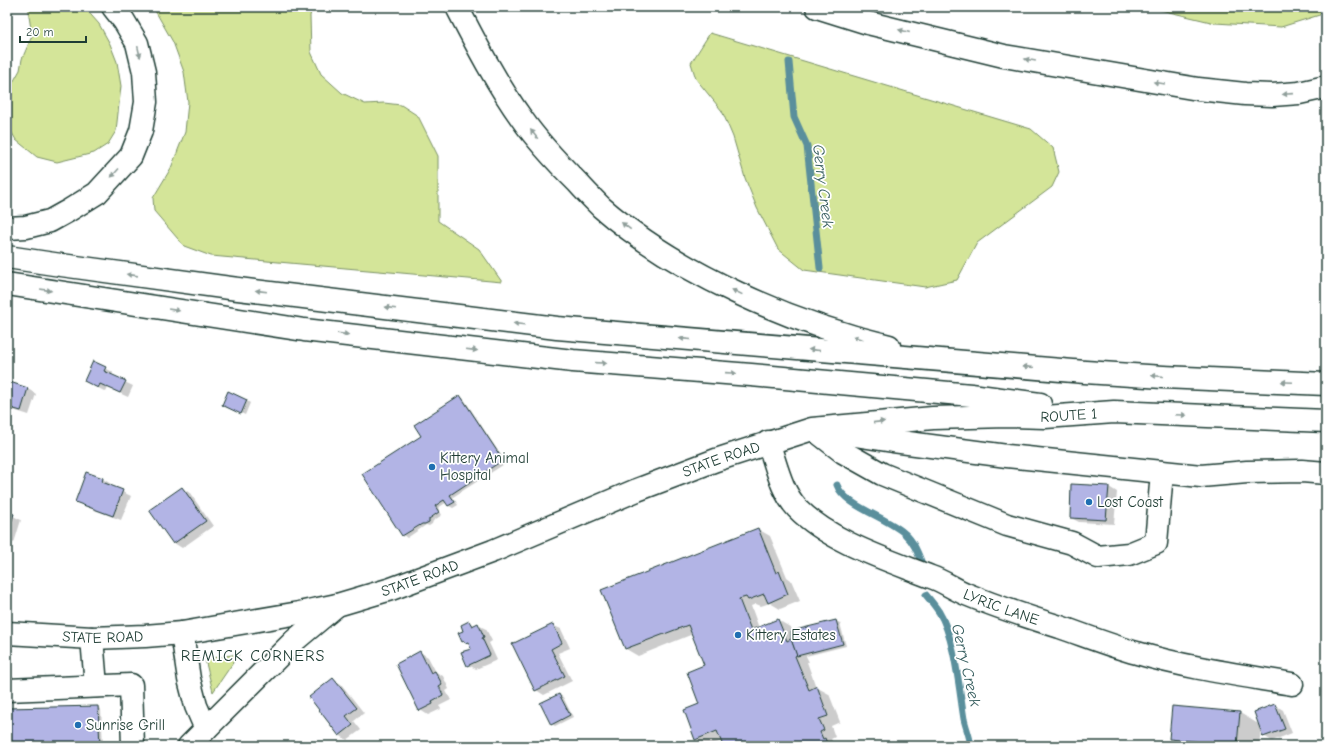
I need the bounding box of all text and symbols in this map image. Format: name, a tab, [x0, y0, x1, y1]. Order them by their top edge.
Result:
scale bar	[20, 18, 86, 44]
text: 20 m	[26, 25, 54, 39]
one-way arrow	[898, 28, 910, 34]
one-way arrow	[137, 46, 143, 58]
one-way arrow	[1024, 57, 1037, 63]
one-way arrow	[1152, 79, 1165, 85]
one-way arrow	[1282, 91, 1294, 98]
one-way arrow	[530, 129, 538, 139]
water label: Gerry Creek	[809, 143, 837, 229]
one-way arrow	[111, 168, 120, 178]
one-way arrow	[620, 221, 631, 230]
one-way arrow	[126, 271, 138, 278]
one-way arrow	[39, 287, 52, 293]
one-way arrow	[255, 288, 267, 295]
one-way arrow	[731, 289, 743, 295]
one-way arrow	[384, 304, 396, 311]
one-way arrow	[168, 307, 180, 313]
one-way arrow	[513, 320, 525, 327]
one-way arrow	[336, 331, 349, 338]
one-way arrow	[852, 335, 864, 341]
one-way arrow	[679, 336, 691, 342]
one-way arrow	[466, 346, 478, 353]
one-way arrow	[808, 347, 820, 353]
one-way arrow	[595, 360, 607, 367]
one-way arrow	[1021, 364, 1034, 370]
one-way arrow	[725, 370, 737, 377]
one-way arrow	[1151, 373, 1163, 380]
one-way arrow	[1281, 379, 1293, 386]
street label: ROUTE 1	[1040, 404, 1098, 426]
one-way arrow	[1175, 411, 1187, 418]
one-way arrow	[873, 419, 885, 426]
street label: STATE ROAD	[680, 437, 762, 481]
place label: Kittery Animal Hospital	[440, 449, 529, 484]
marker: Kittery Animal Hospital	[427, 462, 437, 472]
place label: Lost Coast	[1097, 493, 1164, 511]
marker: Lost Coast	[1084, 497, 1094, 507]
street label: STATE ROAD	[379, 556, 461, 600]
street label: LYRIC LANE	[961, 585, 1041, 629]
water label: Gerry Creek	[948, 622, 984, 708]
place label: Kittery Estates	[746, 626, 836, 644]
street label: STATE ROAD	[62, 627, 144, 647]
marker: Kittery Estates	[733, 630, 743, 640]
district label: REMICK CORNERS	[181, 647, 325, 665]
place label: Sunrise Grill	[86, 716, 165, 734]
marker: Sunrise Grill	[73, 720, 83, 730]

